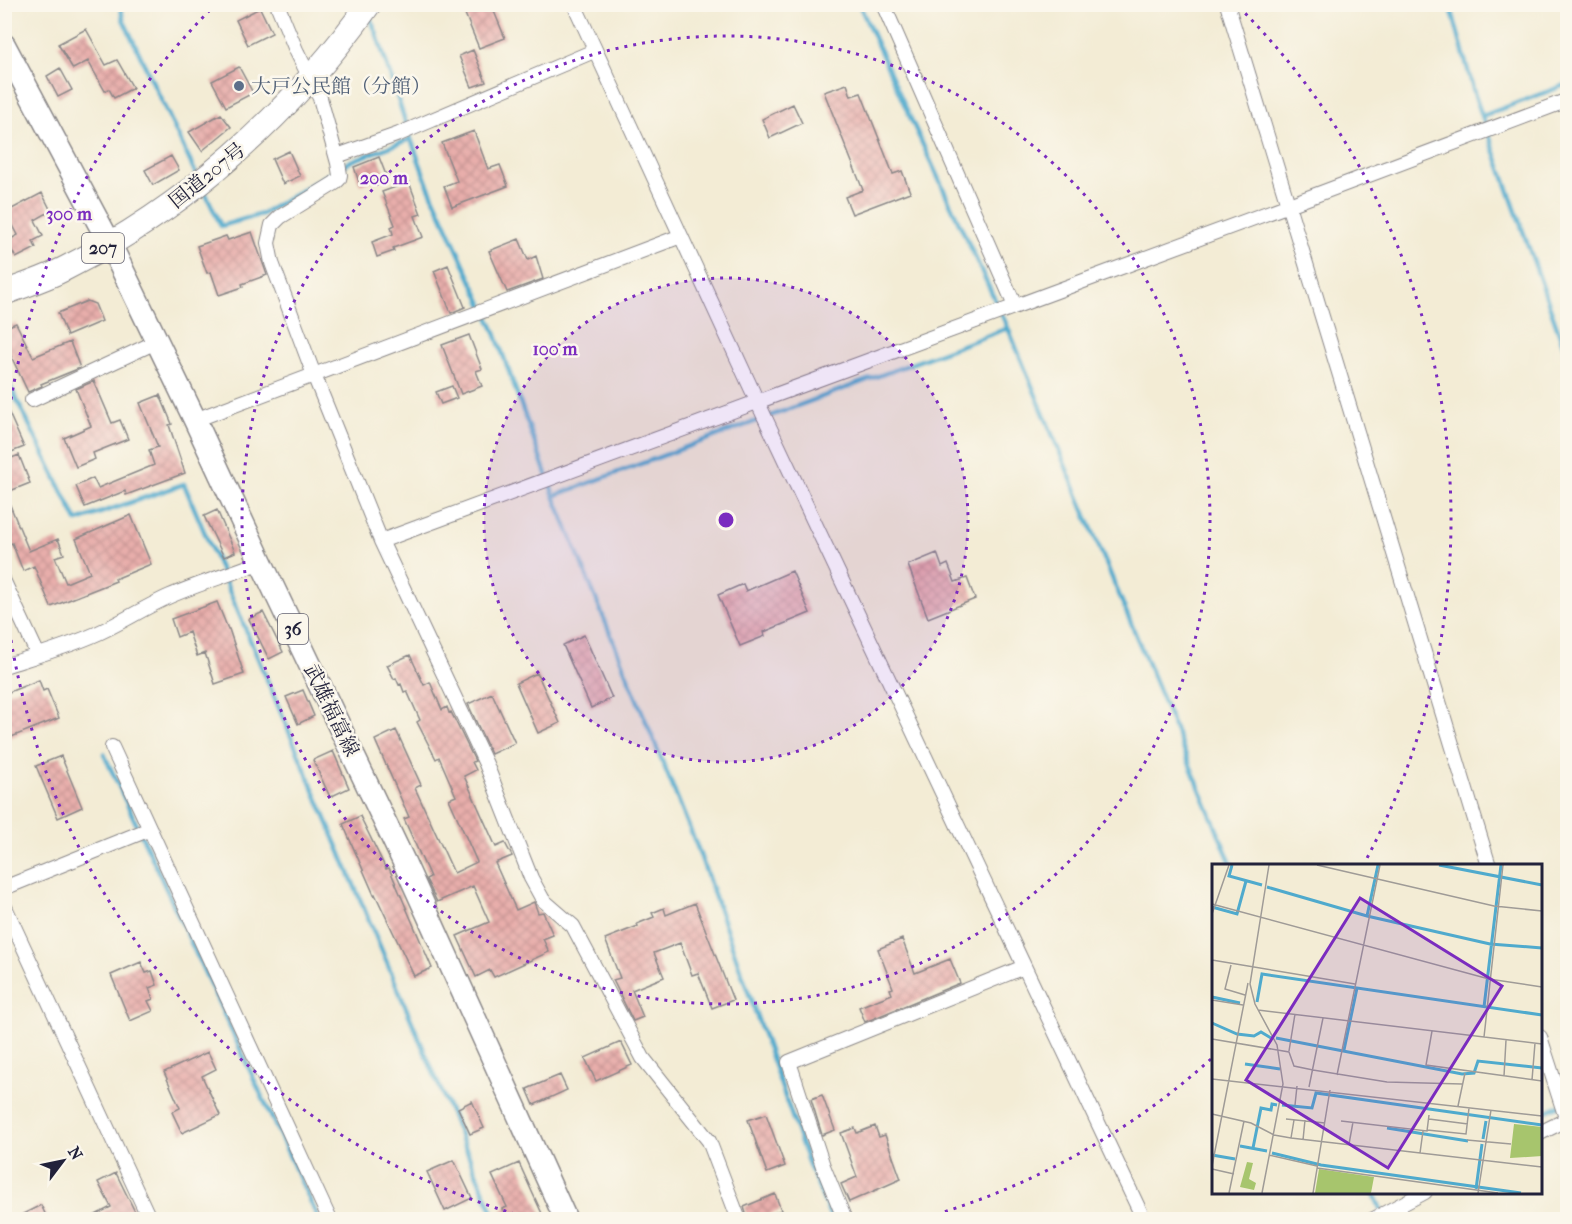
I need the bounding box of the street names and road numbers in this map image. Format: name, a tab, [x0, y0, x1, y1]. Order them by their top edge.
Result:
street label: 国道207号	[165, 138, 250, 213]
road number: 207	[82, 233, 124, 263]
road number: 36	[278, 614, 308, 644]
street label: 武雄福富線	[299, 660, 364, 760]

